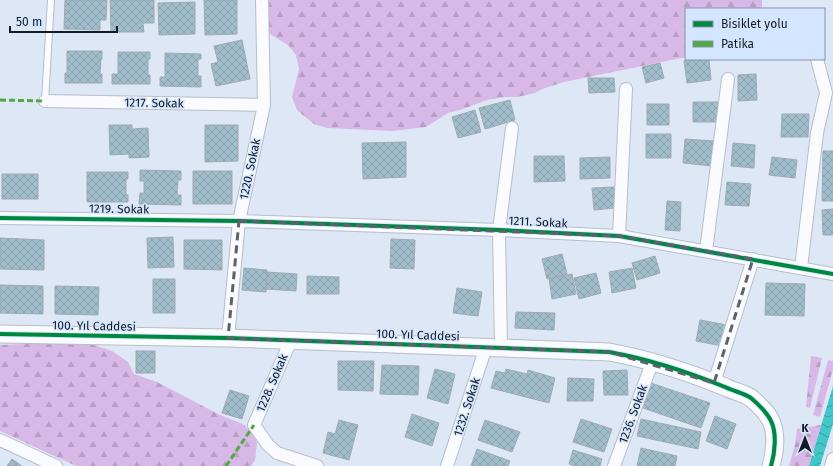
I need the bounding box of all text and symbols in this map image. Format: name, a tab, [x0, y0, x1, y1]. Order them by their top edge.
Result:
scale bar	[10, 8, 117, 34]
legend	[685, 8, 825, 60]
text: 50 m	[16, 15, 42, 29]
text: Bisiklet yolu	[721, 17, 788, 31]
text: Patika	[721, 37, 754, 51]
street label: 1217. Sokak	[124, 95, 185, 111]
street label: 1220. Sokak	[237, 136, 263, 201]
street label: 1219. Sokak	[89, 201, 150, 217]
street label: 1211. Sokak	[508, 213, 569, 231]
street label: 100. Yıl Caddesi	[52, 318, 136, 334]
street label: 100. Yıl Caddesi	[376, 327, 460, 343]
street label: 1228. Sokak	[253, 351, 291, 414]
street label: 1232. Sokak	[451, 375, 483, 438]
street label: 1236. Sokak	[616, 382, 650, 445]
north arrow	[785, 418, 825, 458]
text: K	[802, 422, 810, 435]

